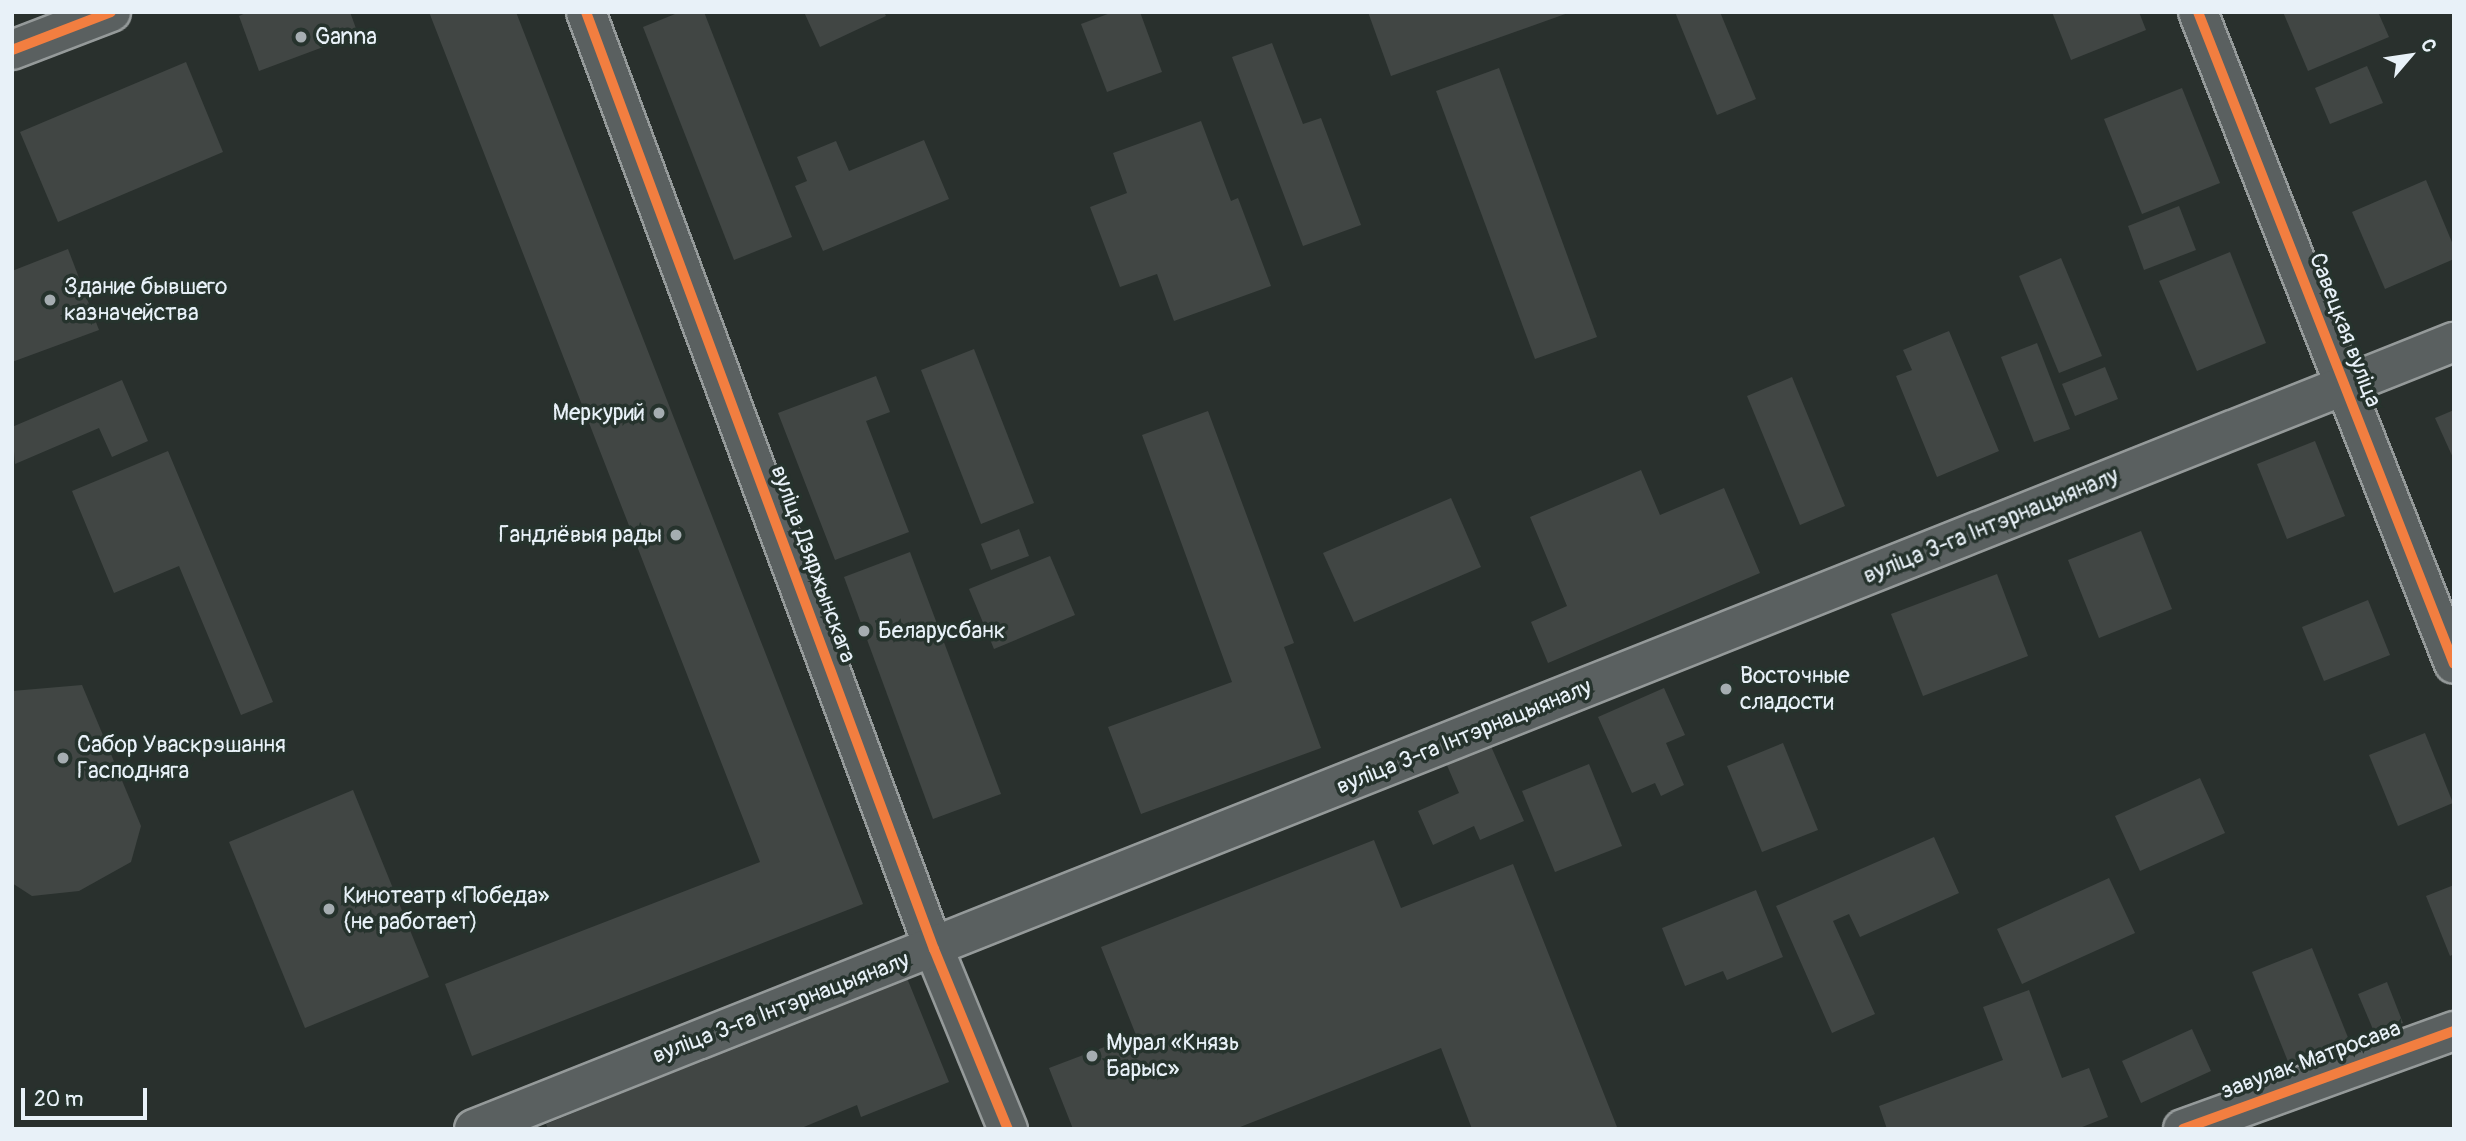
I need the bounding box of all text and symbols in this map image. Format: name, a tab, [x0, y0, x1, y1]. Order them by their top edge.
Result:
north arrow	[2375, 21, 2445, 91]
place label: Ganna	[315, 23, 377, 51]
marker: Ganna	[293, 29, 309, 45]
text: С	[2415, 35, 2442, 57]
street label: Савецкая вуліца	[2303, 249, 2387, 411]
place label: Здание бывшего казначейства	[64, 273, 227, 327]
marker: Здание бывшего казначейства	[42, 292, 58, 308]
place label: Меркурий	[552, 399, 645, 427]
marker: Меркурий	[651, 405, 667, 421]
street label: вуліца Дзяржынскага	[765, 462, 861, 666]
street label: вуліца 3-га Інтэрнацыяналу	[1859, 462, 2123, 590]
place label: Гандлёвыя рады	[498, 521, 662, 549]
marker: Гандлёвыя рады	[668, 527, 684, 543]
place label: Беларусбанк	[878, 617, 1006, 645]
marker: Беларусбанк	[856, 623, 872, 639]
place label: Восточные сладости	[1740, 662, 1850, 716]
street label: вуліца 3-га Інтэрнацыяналу	[1332, 673, 1596, 801]
marker: Восточные сладости	[1718, 681, 1734, 697]
place label: Сабор Уваскрэшання Гасподняга	[77, 731, 286, 785]
marker: Сабор Уваскрэшання Гасподняга	[55, 750, 71, 766]
place label: Кинотеатр «Победа» (не работает)	[343, 882, 549, 936]
marker: Кинотеатр «Победа» (не работает)	[321, 901, 337, 917]
street label: вуліца 3-га Інтэрнацыяналу	[649, 946, 913, 1070]
street label: завулак Матросава	[2218, 1015, 2404, 1105]
place label: Мурал «Князь Барыс»	[1106, 1029, 1240, 1083]
marker: Мурал «Князь Барыс»	[1084, 1048, 1100, 1064]
scale bar	[24, 1074, 150, 1118]
text: 20 m	[34, 1086, 83, 1113]

